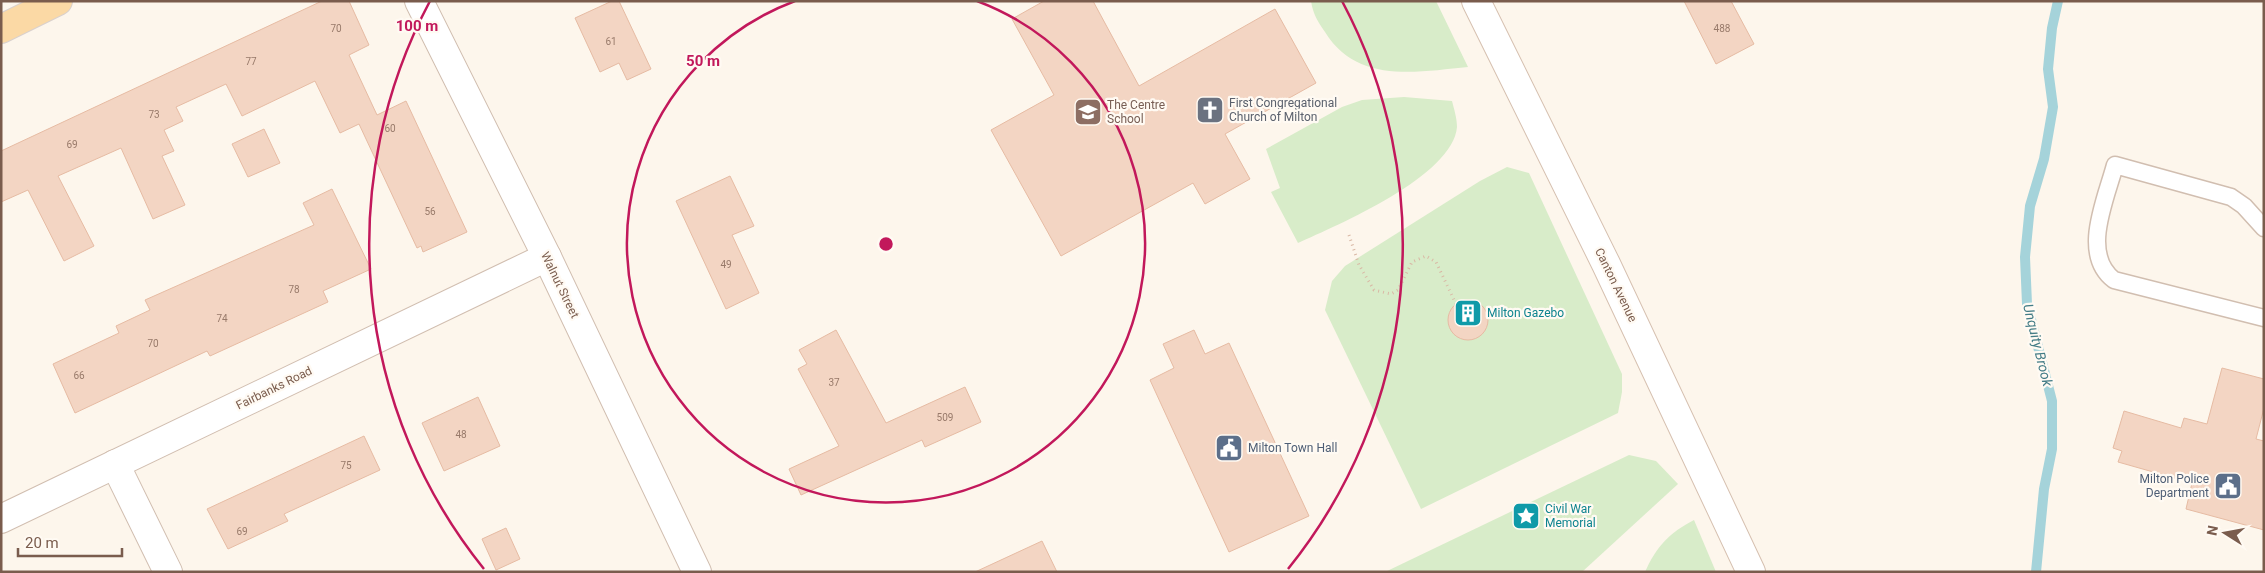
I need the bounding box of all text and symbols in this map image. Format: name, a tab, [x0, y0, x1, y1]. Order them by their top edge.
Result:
text: 100 m	[396, 17, 438, 35]
house number: 70	[330, 23, 342, 34]
house number: 488	[1714, 23, 1731, 34]
house number: 61	[605, 36, 617, 47]
text: 50 m	[686, 52, 720, 70]
house number: 77	[245, 56, 257, 67]
church icon: First Congregational Church of Milton	[1195, 95, 1225, 125]
place label: First Congregational Church of Milton	[1229, 96, 1337, 124]
school or university icon: The Centre School	[1073, 97, 1103, 127]
place label: The Centre School	[1107, 98, 1165, 126]
house number: 73	[148, 109, 160, 120]
house number: 60	[384, 123, 396, 134]
house number: 69	[66, 139, 78, 150]
house number: 56	[424, 206, 436, 217]
centre of rings	[877, 235, 895, 253]
street label: Canton Avenue	[1592, 246, 1640, 324]
street label: Walnut Street	[538, 250, 582, 320]
house number: 49	[720, 259, 732, 270]
house number: 78	[288, 284, 300, 295]
building icon: Milton Gazebo	[1453, 298, 1483, 328]
water label: Unquity Brook	[2020, 302, 2056, 389]
place label: Milton Gazebo	[1487, 306, 1564, 320]
house number: 74	[216, 313, 228, 324]
house number: 70	[147, 338, 159, 349]
street label: Fairbanks Road	[234, 364, 314, 412]
house number: 66	[73, 370, 85, 381]
house number: 37	[828, 377, 840, 388]
house number: 509	[937, 412, 953, 423]
house number: 48	[455, 429, 467, 440]
public building icon: Milton Town Hall	[1214, 433, 1244, 463]
place label: Milton Town Hall	[1248, 441, 1337, 455]
house number: 75	[340, 460, 352, 471]
public building icon: Milton Police Department	[2213, 471, 2243, 501]
place label: Milton Police Department	[2140, 472, 2209, 500]
place icon: Civil War Memorial	[1511, 501, 1541, 531]
place label: Civil War Memorial	[1545, 502, 1596, 530]
north arrow	[2200, 508, 2250, 558]
text: N	[2203, 524, 2221, 537]
scale bar	[18, 526, 121, 558]
house number: 69	[236, 526, 248, 537]
text: 20 m	[25, 534, 59, 552]

